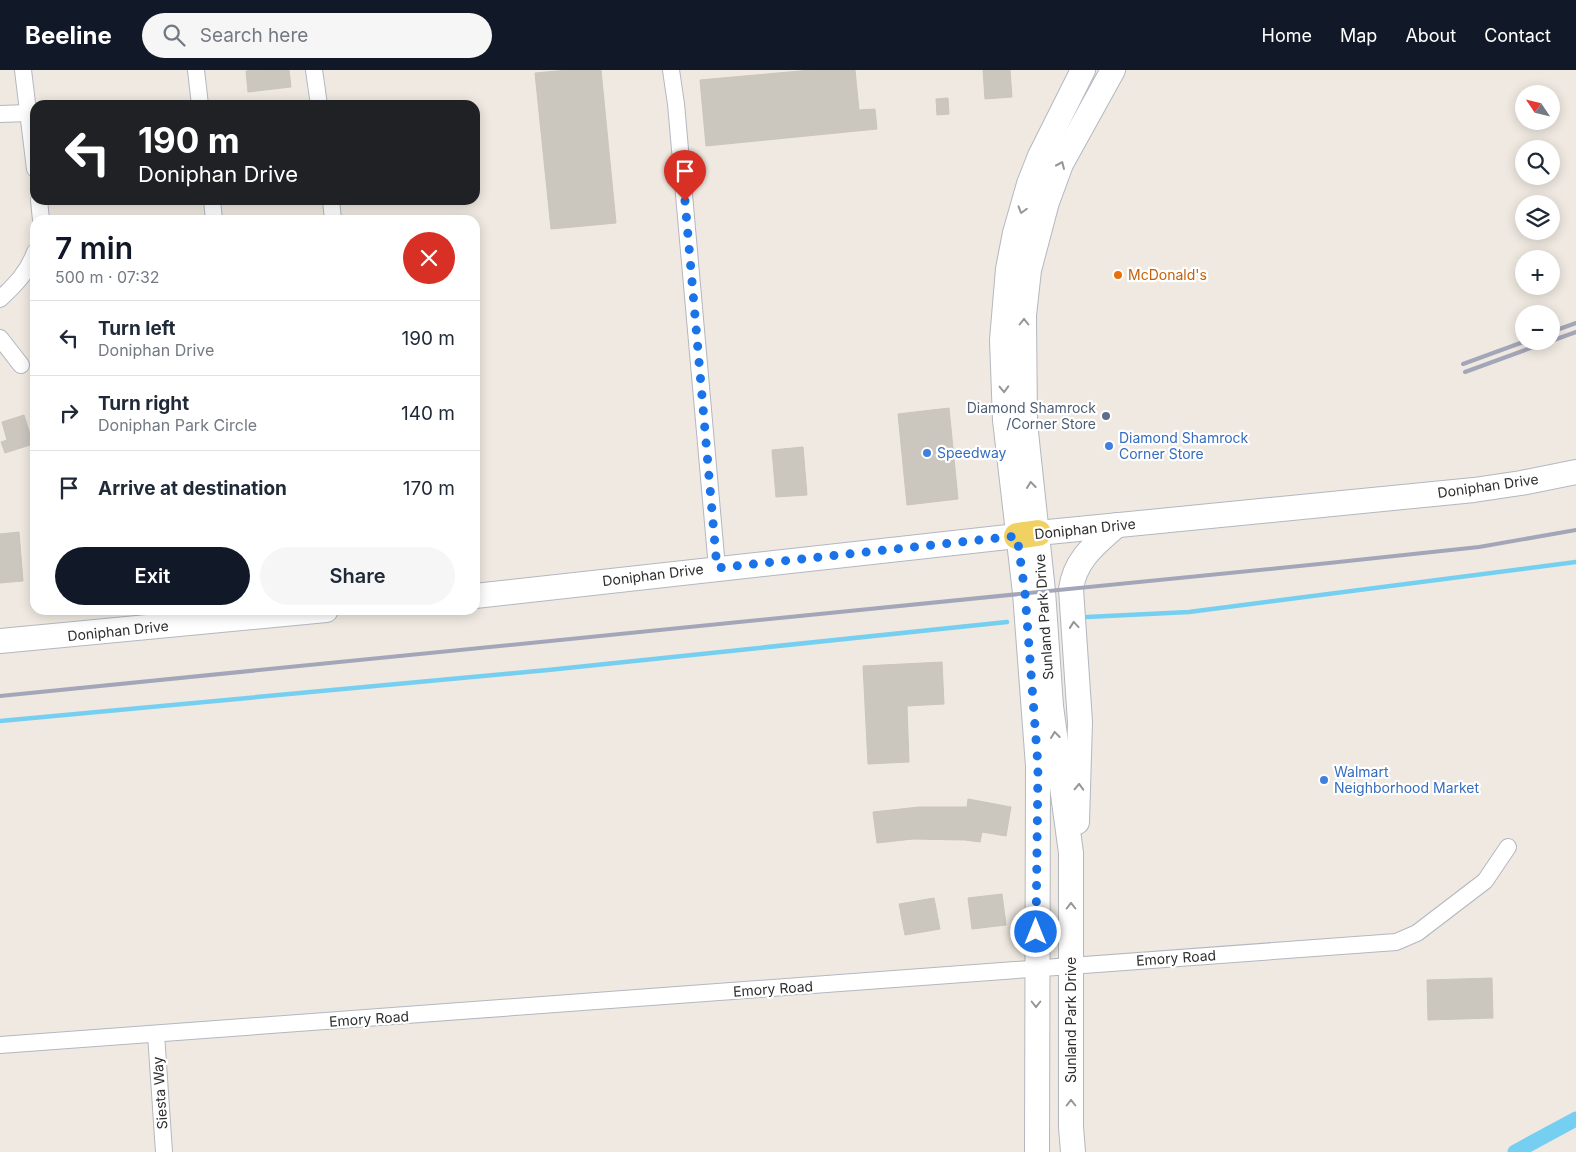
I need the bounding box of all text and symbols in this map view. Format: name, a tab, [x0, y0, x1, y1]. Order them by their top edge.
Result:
search box	[142, 13, 492, 58]
text: Beeline	[25, 21, 112, 50]
icon: search	[160, 21, 188, 49]
text: Search here	[200, 24, 308, 47]
text: Home	[1262, 25, 1312, 46]
text: Map	[1340, 25, 1377, 46]
text: About	[1405, 25, 1456, 46]
text: Contact	[1484, 25, 1551, 46]
north arrow	[1515, 85, 1560, 130]
map controls	[1515, 85, 1560, 350]
text: 190 m	[138, 119, 240, 161]
icon: left	[55, 120, 120, 185]
button: search	[1515, 140, 1560, 185]
pin	[664, 150, 706, 201]
icon: arrive	[671, 157, 699, 185]
text: Doniphan Drive	[138, 161, 298, 187]
one-way arrow	[1055, 161, 1066, 170]
button: layers	[1515, 195, 1560, 240]
one-way arrow	[1017, 206, 1027, 214]
text: 7 min	[55, 230, 133, 266]
button: close	[403, 232, 455, 284]
button: +	[1515, 250, 1560, 295]
place label: McDonald's	[1128, 266, 1207, 283]
text: 500 m · 07:32	[55, 267, 160, 287]
marker: McDonald's	[1112, 269, 1124, 281]
button: −	[1515, 305, 1560, 350]
text: Turn left	[98, 317, 176, 340]
one-way arrow	[1019, 318, 1029, 326]
icon: left	[55, 324, 83, 352]
text: 190 m	[402, 327, 455, 350]
text: Doniphan Drive	[98, 340, 214, 360]
one-way arrow	[998, 385, 1009, 393]
text: Turn right	[98, 392, 189, 415]
icon: right	[55, 399, 83, 427]
place label: Diamond Shamrock /Corner Store	[967, 399, 1096, 432]
text: 140 m	[401, 402, 455, 425]
marker: Diamond Shamrock /Corner Store	[1100, 410, 1112, 422]
text: Doniphan Park Circle	[98, 415, 257, 435]
place label: Diamond Shamrock Corner Store	[1119, 429, 1249, 462]
marker: Diamond Shamrock Corner Store	[1103, 440, 1115, 452]
place label: Speedway	[937, 444, 1007, 461]
marker: Speedway	[921, 447, 933, 459]
street label: Doniphan Drive	[1436, 470, 1540, 501]
icon: arrive	[55, 474, 83, 502]
text: Arrive at destination	[98, 477, 287, 500]
text: 170 m	[403, 477, 455, 500]
one-way arrow	[1026, 480, 1037, 488]
street label: Doniphan Drive	[1033, 515, 1136, 542]
button: Exit	[55, 547, 250, 605]
button: Share	[260, 547, 455, 605]
street label: Sunland Park Drive	[1031, 553, 1056, 681]
street label: Doniphan Drive	[601, 560, 705, 589]
street label: Doniphan Drive	[66, 617, 169, 644]
one-way arrow	[1069, 621, 1080, 629]
one-way arrow	[1050, 731, 1061, 739]
place label: Walmart Neighborhood Market	[1334, 763, 1480, 796]
marker: Walmart Neighborhood Market	[1318, 774, 1330, 786]
one-way arrow	[1074, 783, 1084, 790]
one-way arrow	[1066, 902, 1076, 910]
position arrow	[1009, 905, 1061, 957]
street label: Emory Road	[1135, 946, 1217, 969]
street label: Sunland Park Drive	[1062, 957, 1079, 1083]
street label: Emory Road	[732, 977, 814, 1000]
one-way arrow	[1031, 1000, 1041, 1008]
street label: Emory Road	[328, 1007, 410, 1030]
street label: Siesta Way	[148, 1056, 171, 1130]
one-way arrow	[1066, 1099, 1076, 1107]

